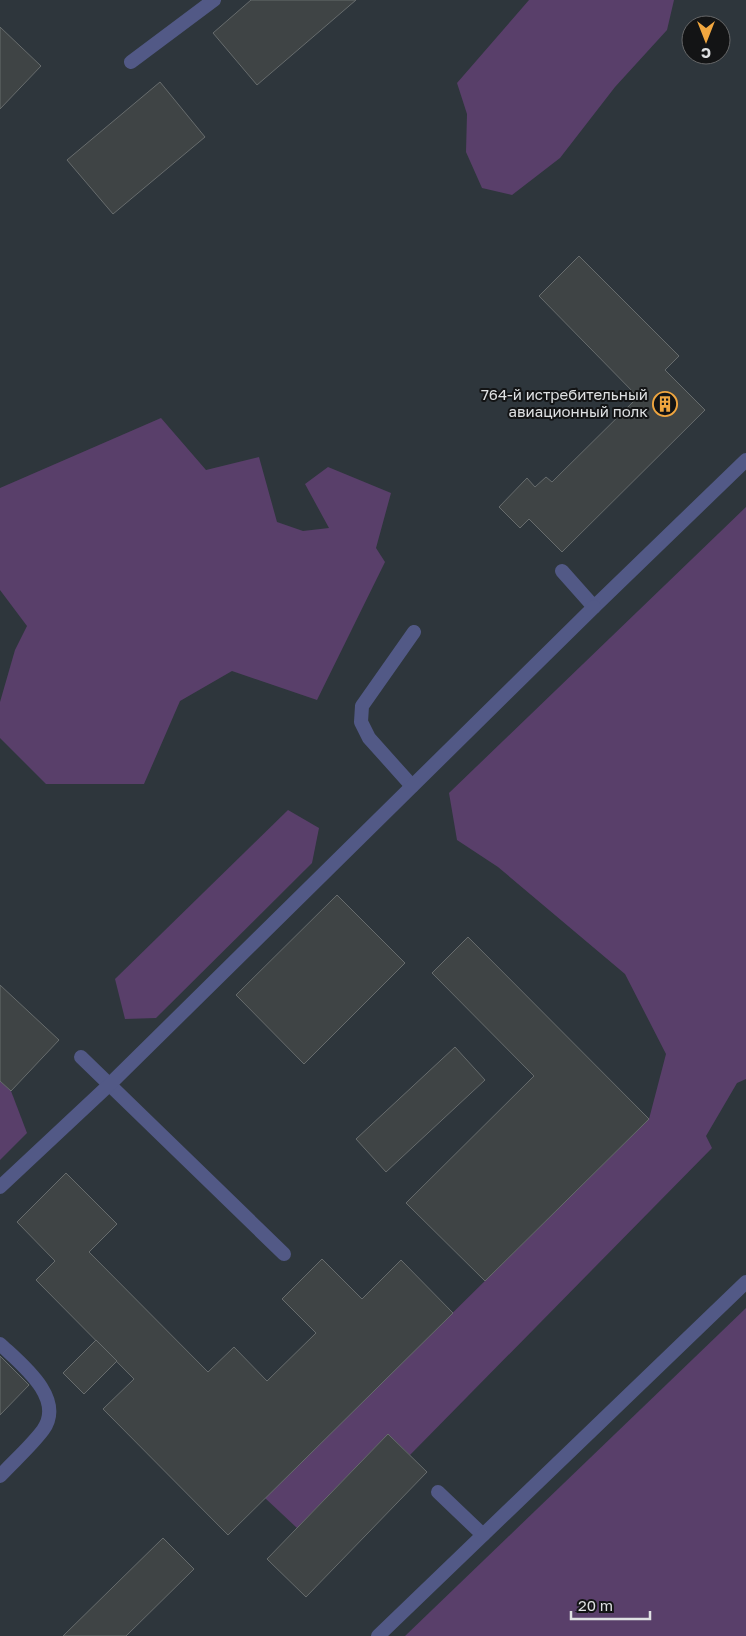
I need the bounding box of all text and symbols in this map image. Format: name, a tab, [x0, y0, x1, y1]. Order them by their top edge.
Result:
north arrow	[681, 15, 731, 65]
text: С	[701, 45, 711, 62]
place label: 764-й истребительный авиационный полк	[481, 385, 648, 420]
building icon: 764-й истребительный авиационный полк	[652, 391, 678, 417]
scale bar	[571, 1588, 650, 1620]
text: 20 m	[578, 1596, 613, 1614]

